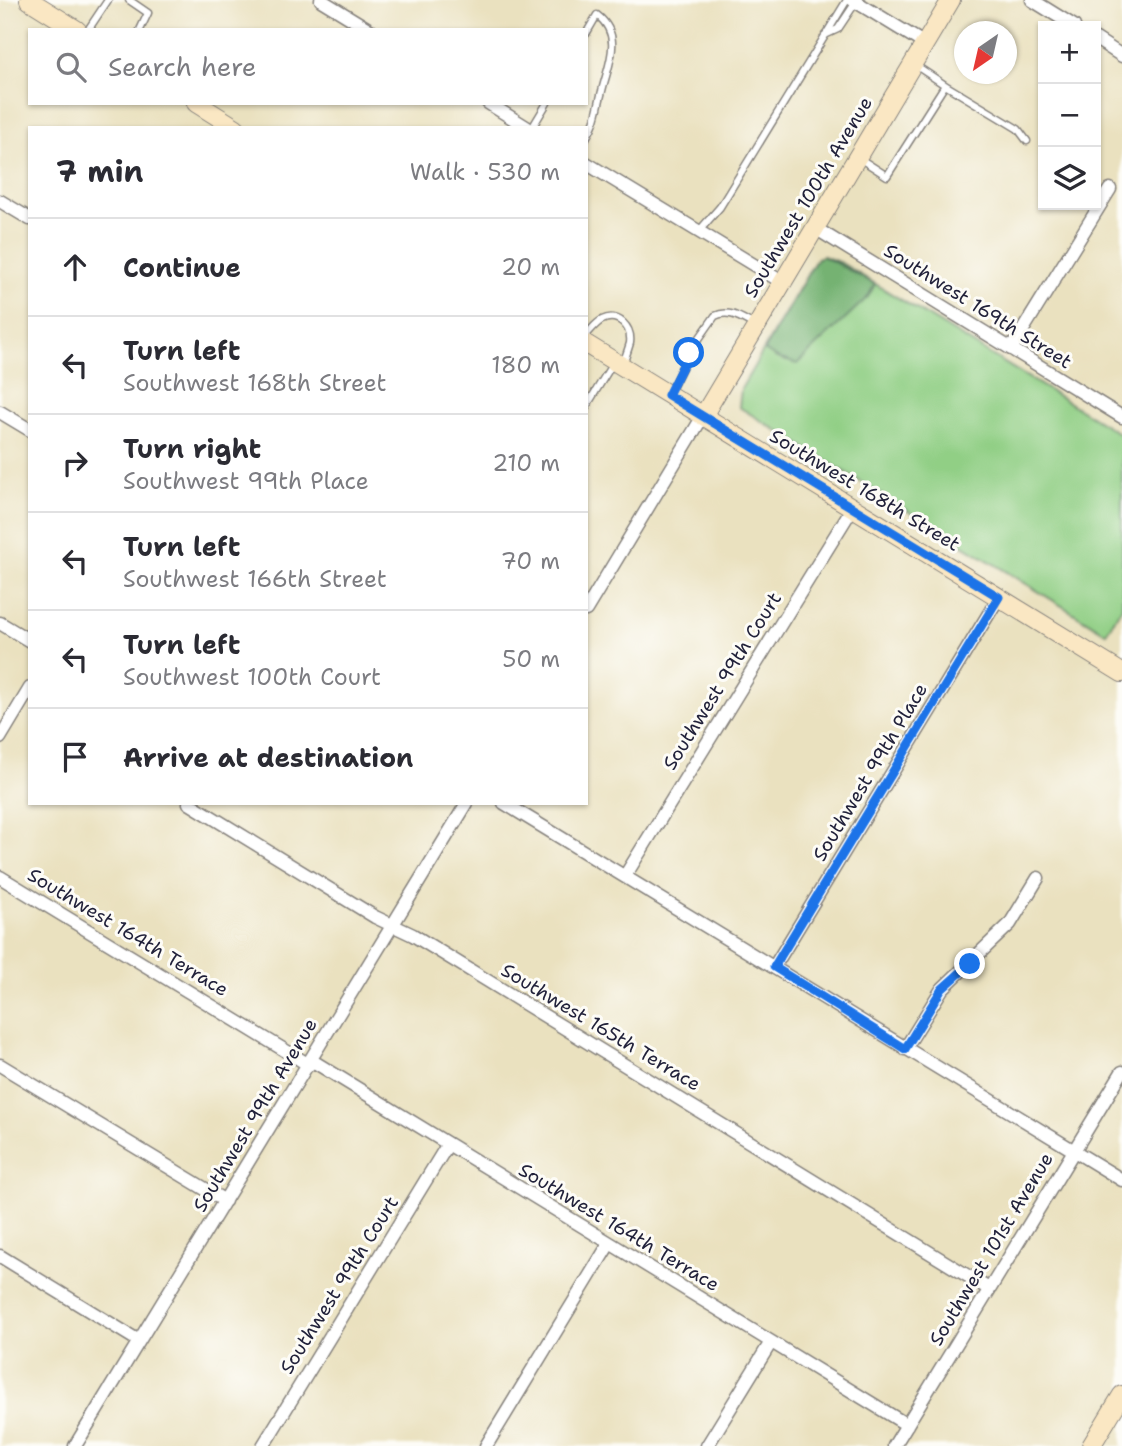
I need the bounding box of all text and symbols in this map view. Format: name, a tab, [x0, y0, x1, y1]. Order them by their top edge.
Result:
north arrow	[954, 21, 1017, 84]
map controls	[1038, 21, 1101, 210]
button: +	[1038, 21, 1101, 84]
search box	[28, 28, 588, 105]
icon: search	[52, 48, 90, 86]
text: Search here	[108, 49, 257, 84]
button: −	[1038, 84, 1101, 147]
street label: Southwest 100th Avenue	[738, 92, 878, 302]
button: layers	[1038, 147, 1101, 210]
text: 7 min	[56, 151, 143, 192]
text: Walk · 530 m	[410, 157, 560, 187]
street label: Southwest 169th Street	[879, 238, 1077, 374]
icon: ahead	[56, 248, 94, 286]
text: Continue	[123, 250, 241, 285]
text: 20 m	[501, 252, 560, 282]
text: Turn left	[123, 333, 240, 368]
route start	[673, 337, 704, 368]
icon: left	[56, 346, 94, 384]
text: 180 m	[491, 350, 560, 380]
text: Southwest 168th Street	[123, 368, 387, 398]
street label: Southwest 168th Street	[765, 423, 965, 557]
text: Turn right	[123, 431, 261, 466]
icon: right	[56, 444, 94, 482]
text: 210 m	[492, 448, 560, 478]
text: Southwest 99th Place	[123, 466, 369, 496]
text: Turn left	[123, 529, 240, 564]
icon: left	[56, 542, 94, 580]
text: 70 m	[501, 546, 560, 576]
text: Southwest 166th Street	[123, 564, 387, 594]
street label: Southwest 99th Court	[657, 587, 787, 775]
text: Turn left	[123, 627, 240, 662]
icon: left	[56, 640, 94, 678]
text: 50 m	[502, 644, 560, 674]
text: Southwest 100th Court	[123, 662, 381, 692]
street label: Southwest 99th Place	[807, 679, 933, 865]
icon: arrive	[56, 738, 94, 776]
text: Arrive at destination	[123, 740, 413, 775]
street label: Southwest 164th Terrace	[23, 862, 233, 1002]
route end	[954, 948, 985, 979]
street label: Southwest 165th Terrace	[497, 958, 705, 1096]
street label: Southwest 99th Avenue	[187, 1014, 323, 1216]
street label: Southwest 101st Avenue	[923, 1148, 1059, 1350]
street label: Southwest 164th Terrace	[514, 1157, 724, 1297]
street label: Southwest 99th Court	[274, 1191, 404, 1379]

